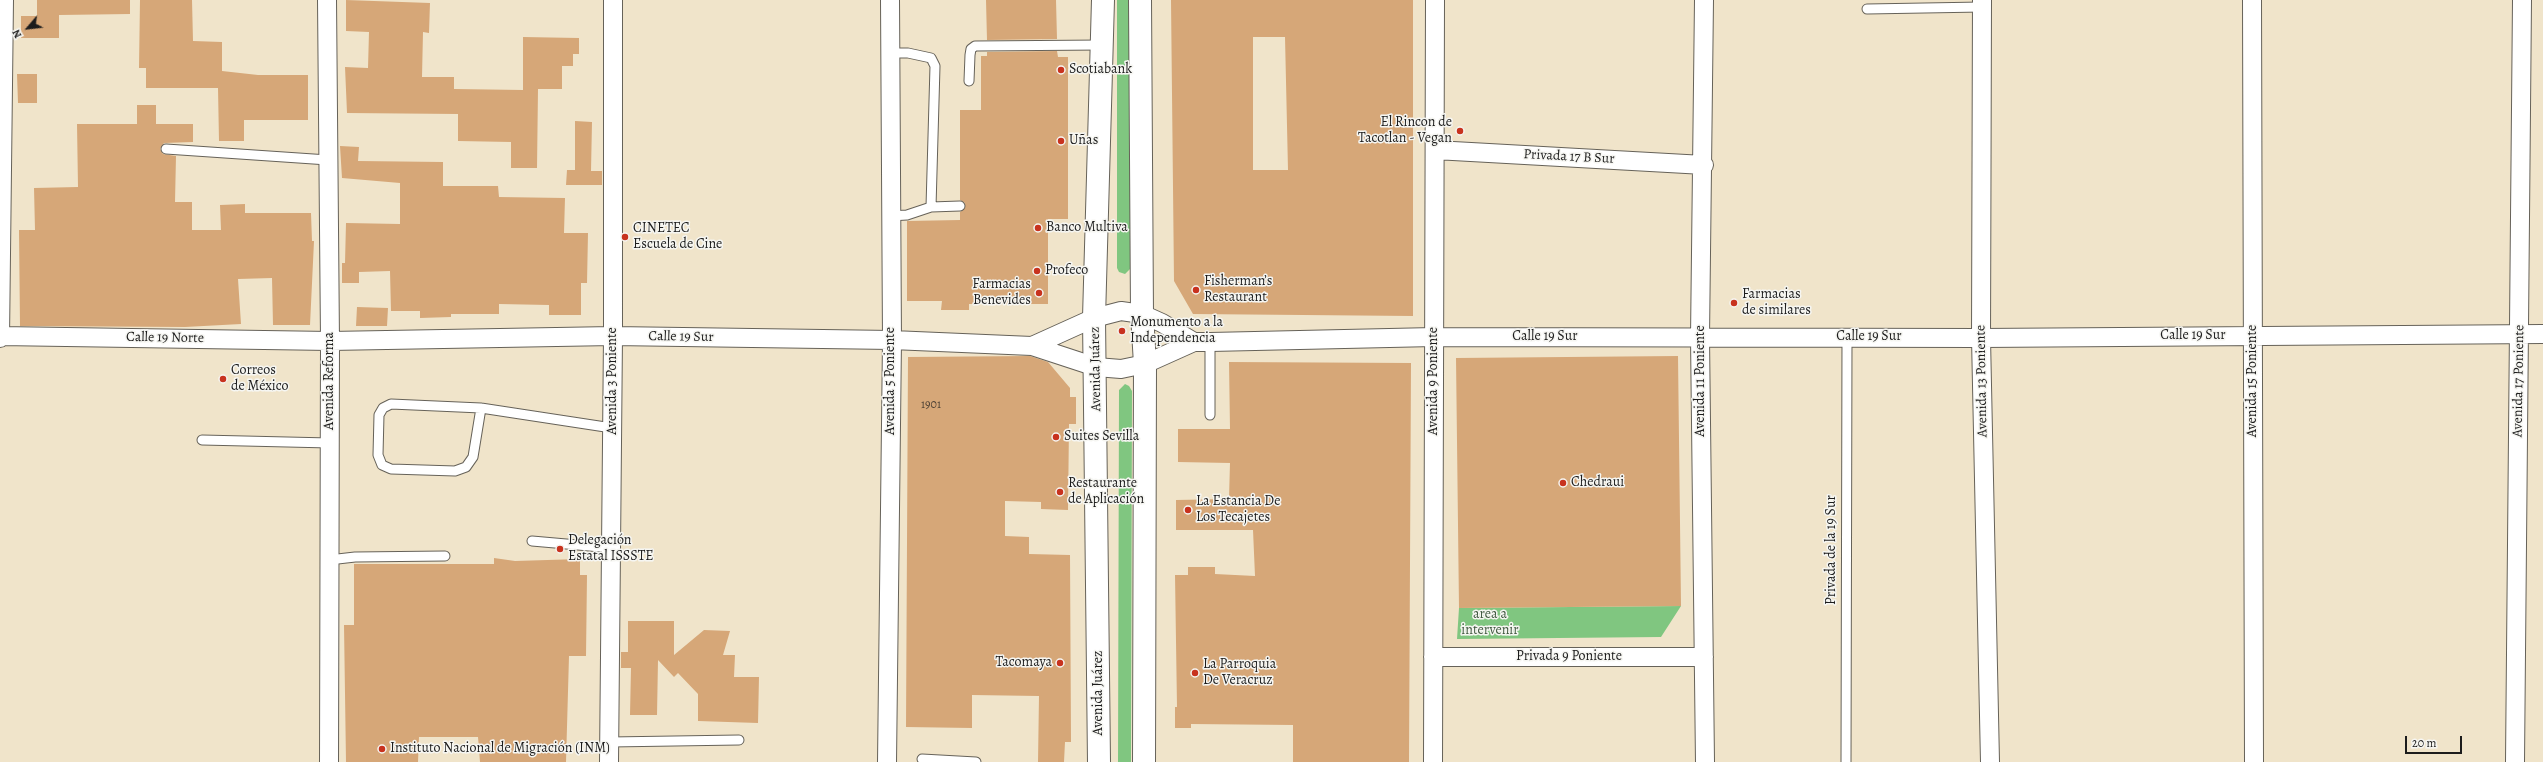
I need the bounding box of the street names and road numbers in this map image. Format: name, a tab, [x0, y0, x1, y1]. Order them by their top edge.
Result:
street label: Privada 17 B Sur	[1523, 146, 1615, 168]
street label: Avenida 11 Poniente	[1693, 325, 1709, 437]
street label: Avenida 13 Poniente	[1973, 325, 1991, 437]
street label: Avenida 15 Poniente	[2245, 325, 2261, 437]
street label: Avenida 17 Poniente	[2510, 325, 2528, 437]
street label: Avenida Juárez	[1087, 326, 1105, 412]
street label: Avenida 3 Poniente	[605, 327, 621, 435]
street label: Avenida 5 Poniente	[883, 327, 899, 435]
street label: Avenida 9 Poniente	[1426, 327, 1442, 435]
street label: Calle 19 Sur	[648, 328, 714, 346]
street label: Calle 19 Sur	[2160, 328, 2226, 344]
street label: Calle 19 Norte	[126, 329, 204, 347]
street label: Calle 19 Sur	[1512, 329, 1578, 345]
street label: Calle 19 Sur	[1836, 329, 1902, 345]
street label: Avenida Reforma	[322, 332, 338, 430]
street label: Privada de la 19 Sur	[1824, 495, 1840, 605]
street label: Privada 9 Poniente	[1516, 649, 1622, 665]
street label: Avenida Juárez	[1091, 651, 1107, 735]

